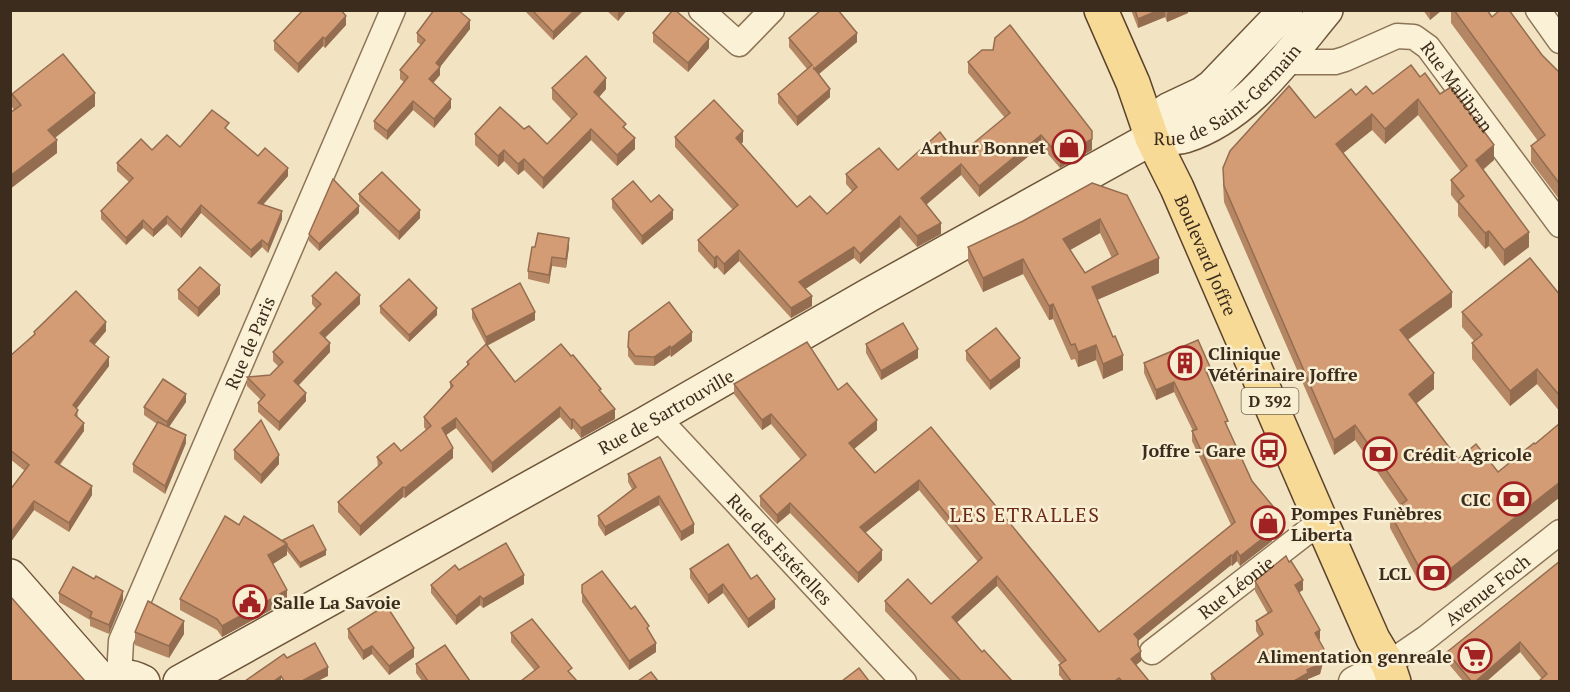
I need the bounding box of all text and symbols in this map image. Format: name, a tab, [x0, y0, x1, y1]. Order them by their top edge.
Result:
street label: Rue Malibran	[1416, 36, 1499, 137]
street label: Rue de Saint-Germain	[1153, 38, 1306, 150]
shop icon: Arthur Bonnet	[1051, 129, 1087, 165]
place label: Arthur Bonnet	[920, 135, 1046, 159]
street label: Boulevard Joffre	[1169, 191, 1243, 319]
street label: Rue de Paris	[219, 293, 280, 393]
place label: Clinique Vétérinaire Joffre	[1208, 341, 1358, 386]
building icon: Clinique Vétérinaire Joffre	[1167, 345, 1203, 381]
street label: Rue de Sartrouville	[594, 363, 738, 460]
road number: D 392	[1242, 388, 1298, 414]
bus stop icon: Joffre - Gare	[1251, 432, 1287, 468]
bank icon: Crédit Agricole	[1362, 436, 1398, 472]
place label: Joffre - Gare	[1142, 438, 1246, 462]
place label: Crédit Agricole	[1403, 442, 1532, 466]
bank icon: CIC	[1496, 481, 1532, 517]
place label: CIC	[1461, 487, 1491, 511]
street label: Rue des Estérelles	[722, 488, 838, 610]
district label: LES ETRALLES	[950, 501, 1100, 528]
place label: Pompes Funèbres Liberta	[1291, 501, 1442, 546]
shop icon: Pompes Funèbres Liberta	[1250, 505, 1286, 541]
street label: Avenue Foch	[1440, 548, 1535, 631]
street label: Rue Léonie	[1193, 550, 1278, 624]
bank icon: LCL	[1416, 555, 1452, 591]
place label: LCL	[1379, 561, 1411, 585]
public building icon: Salle La Savoie	[232, 584, 268, 620]
place label: Salle La Savoie	[273, 590, 401, 614]
supermarket icon: Alimentation genreale	[1457, 638, 1493, 674]
place label: Alimentation genreale	[1257, 644, 1452, 668]

